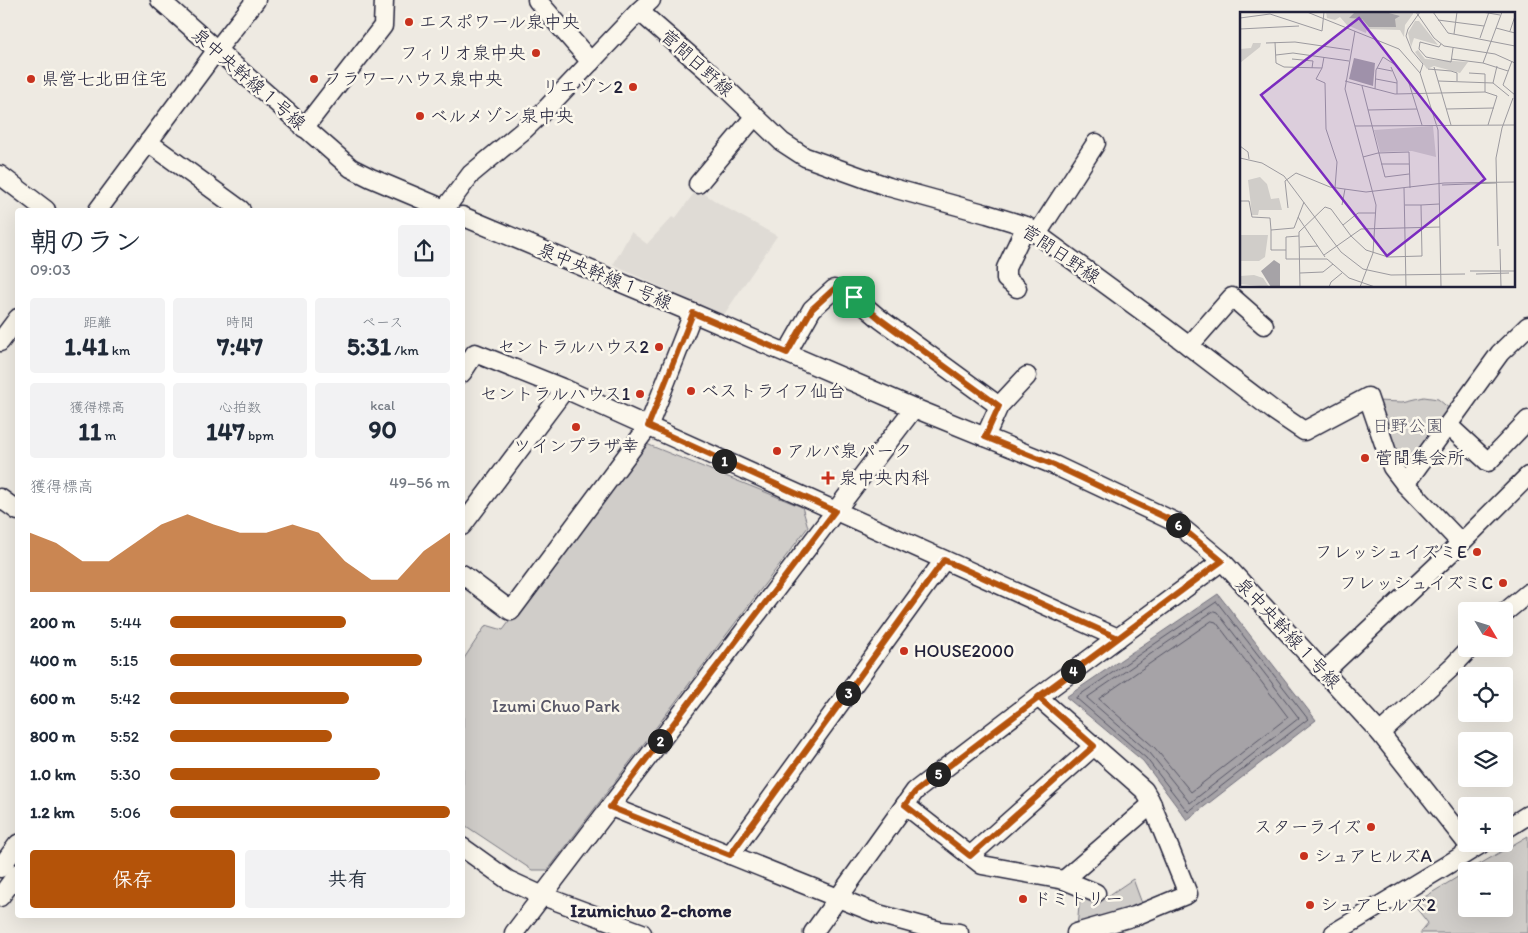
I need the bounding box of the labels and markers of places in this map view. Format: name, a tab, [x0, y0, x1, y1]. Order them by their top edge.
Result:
place label: エスポワール泉中央	[419, 11, 580, 33]
marker: エスポワール泉中央	[403, 16, 415, 28]
place label: フィリオ泉中央	[400, 42, 526, 64]
marker: フィリオ泉中央	[530, 47, 542, 59]
place label: 県営七北田住宅	[41, 68, 167, 90]
place label: フラワーハウス泉中央	[324, 68, 503, 90]
marker: 県営七北田住宅	[25, 73, 37, 85]
marker: フラワーハウス泉中央	[308, 73, 320, 85]
place label: リエゾン2	[542, 76, 624, 98]
marker: リエゾン2	[627, 81, 639, 93]
place label: ベルメゾン泉中央	[430, 105, 574, 127]
marker: ベルメゾン泉中央	[414, 110, 426, 122]
pin	[833, 276, 875, 318]
place label: セントラルハウス2	[497, 336, 650, 358]
marker: セントラルハウス2	[653, 341, 665, 353]
place label: ベストライフ仙台	[701, 380, 846, 402]
place label: セントラルハウス1	[479, 383, 630, 405]
marker: ベストライフ仙台	[685, 385, 697, 397]
marker: セントラルハウス1	[634, 388, 646, 400]
marker: ツインプラザ幸	[570, 421, 582, 433]
place label: ツインプラザ幸	[513, 435, 639, 457]
place label: アルバ泉パーク	[787, 440, 912, 462]
marker: アルバ泉パーク	[771, 445, 783, 457]
place label: 菅間集会所	[1375, 447, 1465, 469]
pin: 1	[712, 448, 736, 474]
marker: 菅間集会所	[1359, 452, 1371, 464]
place label: 泉中央内科	[839, 467, 929, 489]
marker: 泉中央内科	[821, 471, 835, 485]
pin: 6	[1166, 512, 1190, 538]
place label: フレッシュイズミE	[1315, 541, 1467, 563]
marker: フレッシュイズミE	[1471, 546, 1483, 558]
place label: フレッシュイズミC	[1339, 572, 1493, 594]
marker: フレッシュイズミC	[1497, 577, 1509, 589]
place label: HOUSE2000	[914, 640, 1014, 662]
marker: HOUSE2000	[898, 645, 910, 657]
pin: 4	[1060, 658, 1086, 684]
pin: 3	[836, 680, 860, 706]
pin: 2	[648, 728, 672, 754]
pin: 5	[926, 762, 950, 786]
place label: スターライズ	[1254, 816, 1361, 838]
marker: スターライズ	[1365, 821, 1377, 833]
place label: シュアヒルズA	[1314, 845, 1433, 867]
marker: シュアヒルズA	[1298, 850, 1310, 862]
place label: ドミトリー	[1033, 888, 1123, 910]
marker: ドミトリー	[1017, 893, 1029, 905]
place label: シュアヒルズ2	[1320, 894, 1437, 916]
marker: シュアヒルズ2	[1304, 899, 1316, 911]

